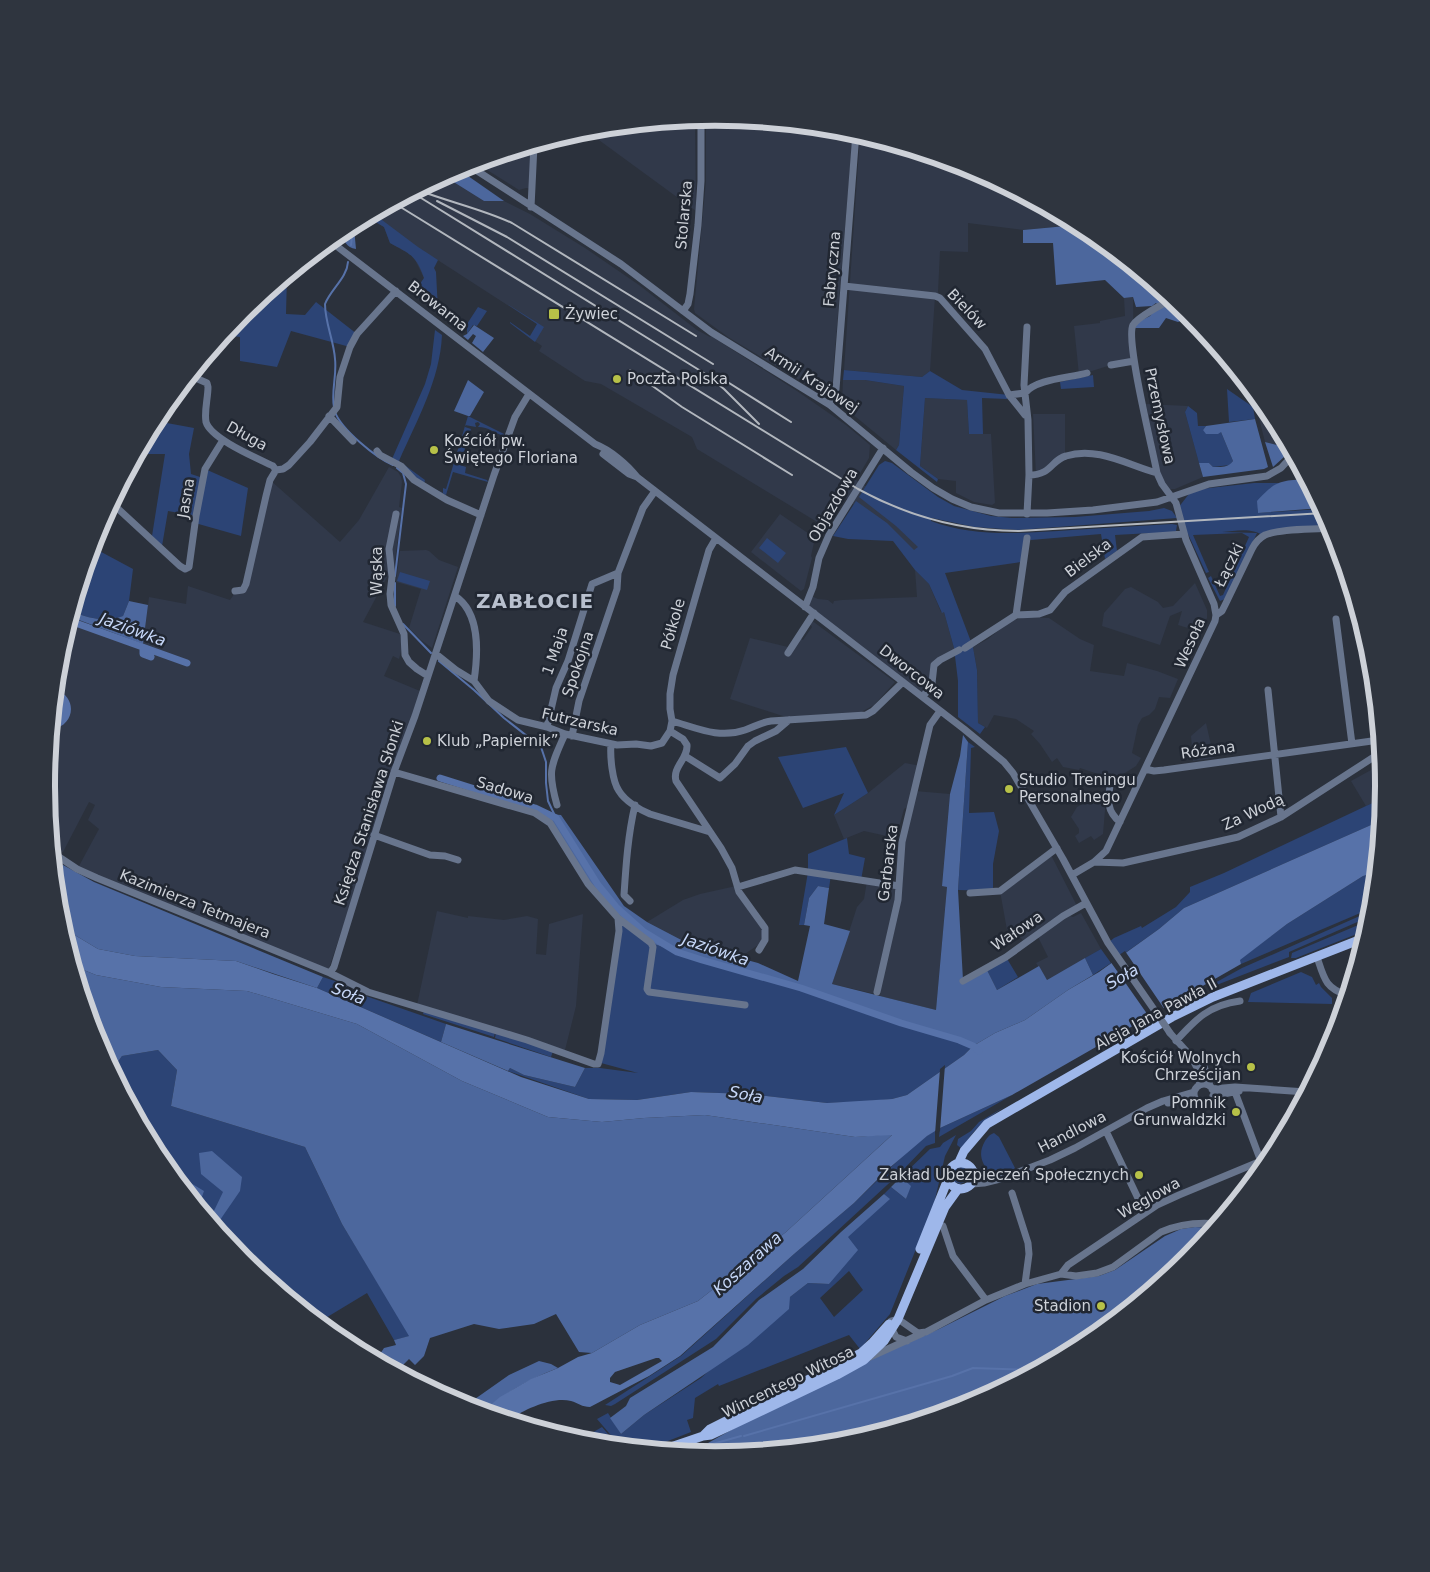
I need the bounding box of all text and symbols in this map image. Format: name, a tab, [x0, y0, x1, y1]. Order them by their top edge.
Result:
street label: Stolarska	[672, 180, 696, 250]
street label: Fabryczna	[820, 230, 844, 308]
street label: Browarna	[404, 277, 472, 335]
street label: Bielów	[943, 285, 991, 333]
place label: Żywiec	[565, 304, 618, 323]
marker: Żywiec	[547, 307, 561, 321]
street label: Armii Krajowej	[762, 343, 862, 417]
street label: Przemysłowa	[1141, 366, 1179, 466]
place label: Poczta Polska	[627, 370, 728, 388]
marker: Poczta Polska	[611, 373, 623, 385]
street label: Długa	[223, 417, 271, 455]
place label: Kościół pw. Świętego Floriana	[444, 432, 578, 467]
marker: Kościół pw. Świętego Floriana	[428, 444, 440, 456]
street label: Objazdowa	[805, 465, 861, 545]
street label: Jasna	[173, 477, 198, 520]
street label: Bielska	[1061, 535, 1115, 581]
street label: Łączki	[1210, 540, 1247, 591]
street label: Wąska	[368, 546, 386, 596]
district label: ZABŁOCIE	[476, 589, 594, 613]
street label: Półkole	[657, 596, 689, 652]
water label: Jaziówka	[94, 608, 169, 650]
street label: Wesoła	[1171, 615, 1209, 671]
street label: 1 Maja	[538, 625, 572, 677]
street label: Spokojna	[558, 629, 598, 699]
street label: Dworcowa	[876, 641, 948, 703]
street label: Futrzarska	[540, 704, 620, 740]
street label: Księdza Stanisława Słonki	[331, 718, 407, 908]
place label: Klub „Papiernik”	[437, 732, 559, 750]
marker: Klub „Papiernik”	[421, 735, 433, 747]
street label: Różana	[1180, 737, 1236, 763]
place label: Studio Treningu Personalnego	[1019, 771, 1136, 806]
street label: Sadowa	[474, 773, 536, 807]
marker: Studio Treningu Personalnego	[1003, 783, 1015, 795]
street label: Za Wodą	[1219, 790, 1287, 834]
street label: Garbarska	[874, 824, 902, 902]
street label: Kazimierza Tetmajera	[117, 865, 273, 943]
street label: Wałowa	[988, 907, 1046, 955]
water label: Jaziówka	[677, 928, 752, 970]
water label: Soła	[1103, 960, 1142, 993]
street label: Aleja Jana Pawła II	[1092, 974, 1220, 1054]
water label: Soła	[329, 978, 368, 1009]
place label: Kościół Wolnych Chrześcijan	[1121, 1049, 1241, 1084]
marker: Kościół Wolnych Chrześcijan	[1245, 1061, 1257, 1073]
water label: Soła	[727, 1082, 765, 1107]
place label: Pomnik Grunwaldzki	[1133, 1094, 1226, 1129]
marker: Pomnik Grunwaldzki	[1230, 1106, 1242, 1118]
street label: Handlowa	[1035, 1107, 1109, 1157]
place label: Zakład Ubezpieczeń Społecznych	[879, 1166, 1129, 1184]
marker: Zakład Ubezpieczeń Społecznych	[1133, 1169, 1145, 1181]
street label: Węglowa	[1115, 1174, 1183, 1222]
water label: Koszarawa	[709, 1228, 785, 1299]
place label: Stadion	[1034, 1297, 1091, 1315]
marker: Stadion	[1095, 1300, 1107, 1312]
street label: Wincentego Witosa	[719, 1342, 857, 1422]

